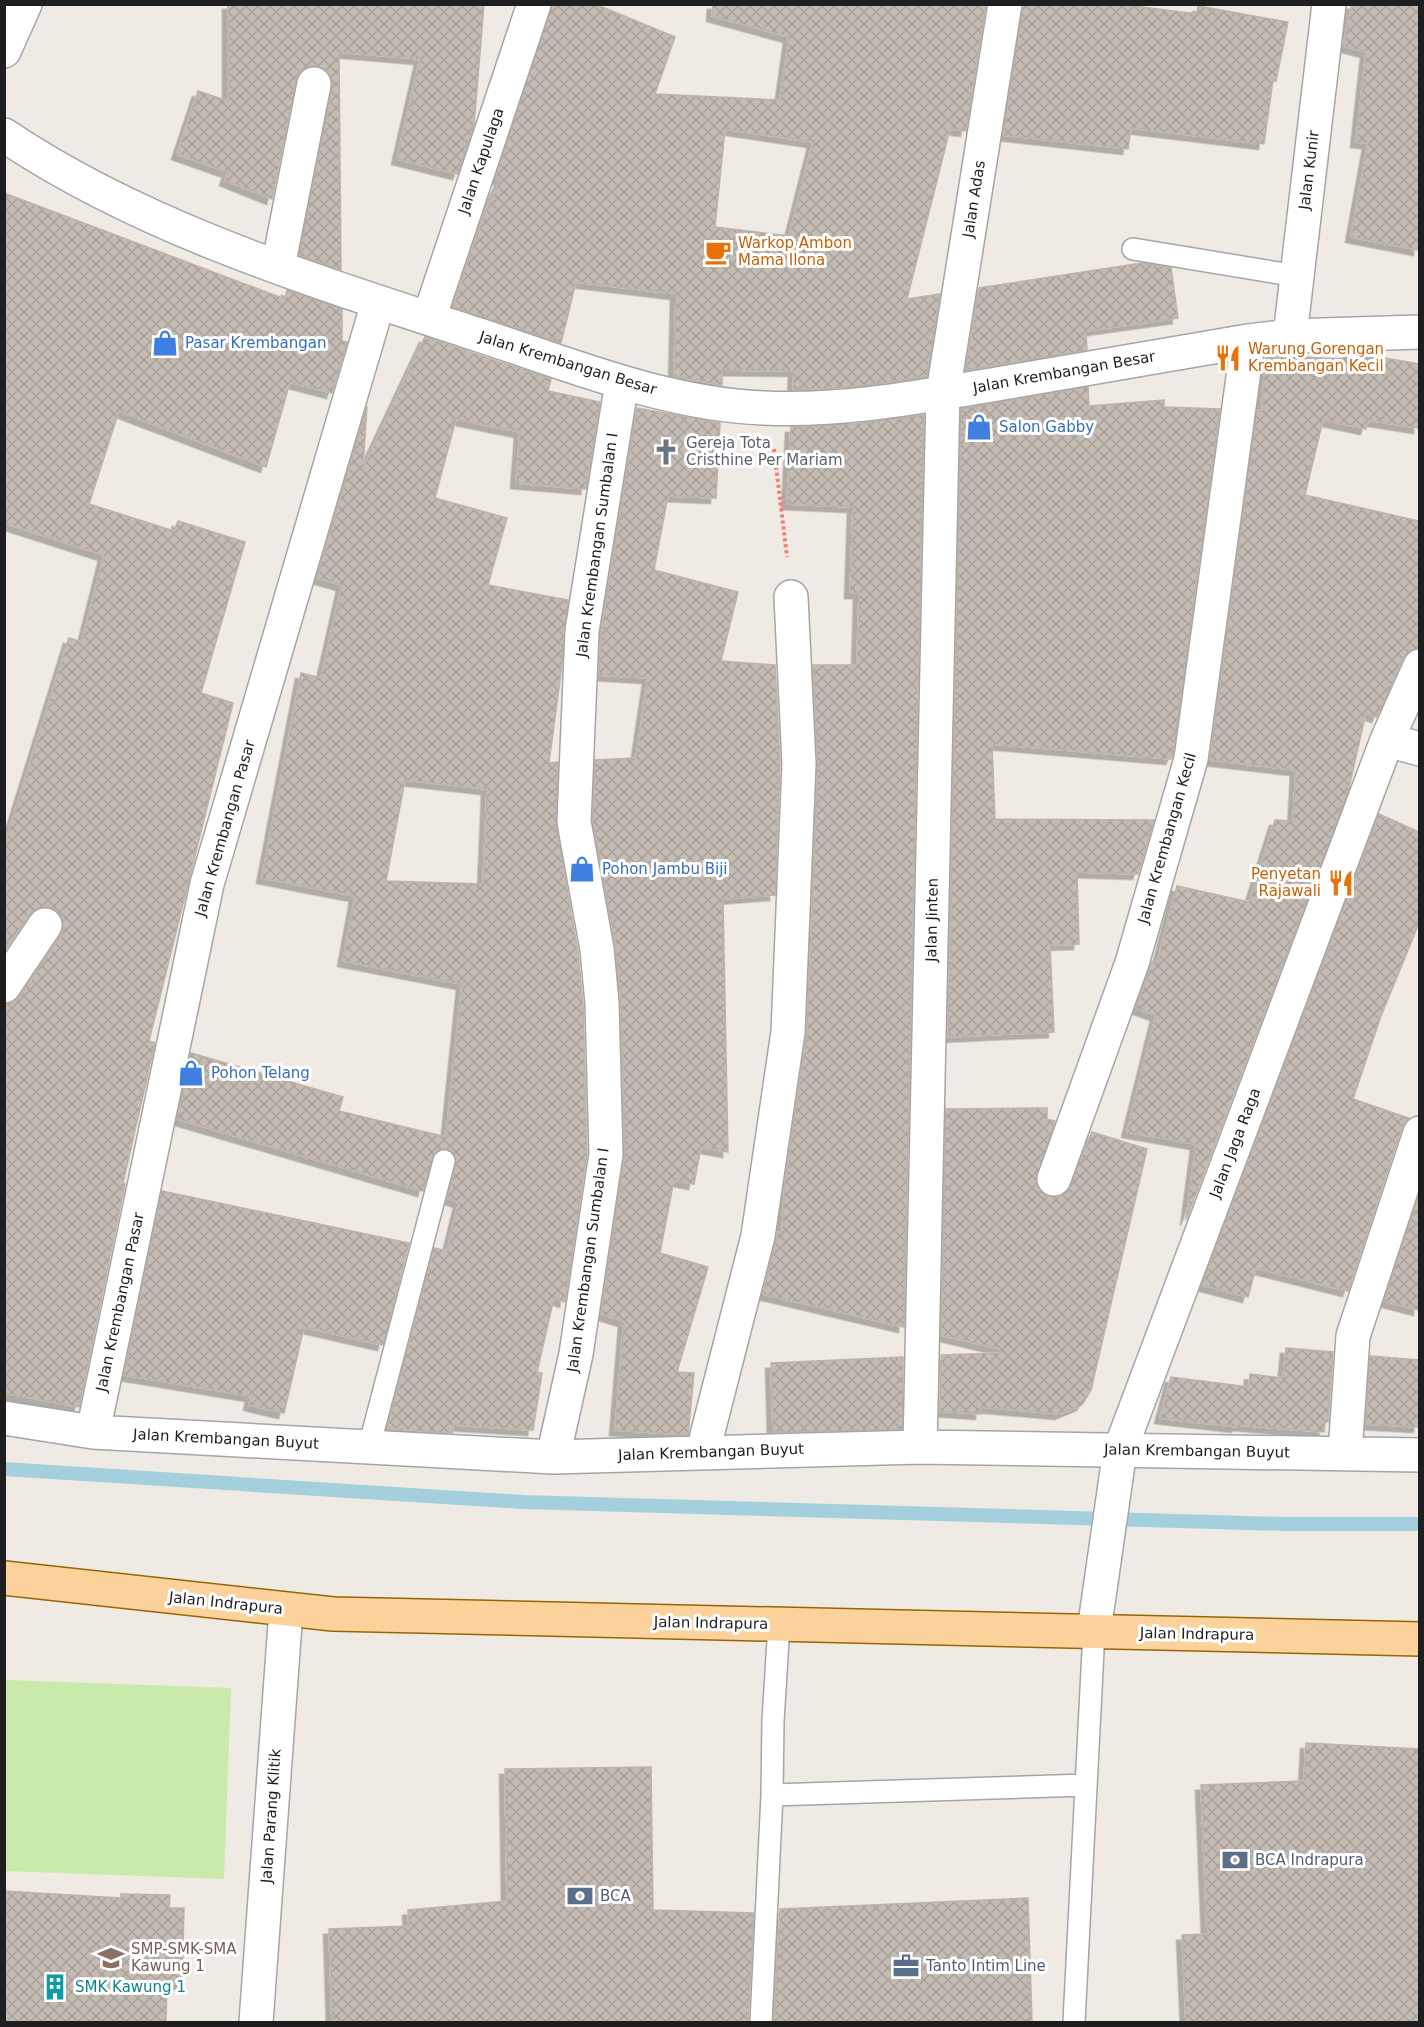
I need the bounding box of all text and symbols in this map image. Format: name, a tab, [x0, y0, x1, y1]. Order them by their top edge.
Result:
street label: Jalan Kapulaga	[454, 106, 508, 217]
street label: Jalan Kunir	[1295, 129, 1323, 212]
street label: Jalan Adas	[959, 159, 989, 240]
place label: Warkop Ambon Mama Ilona	[738, 234, 852, 269]
cafe icon: Warkop Ambon Mama Ilona	[703, 237, 733, 267]
street label: Jalan Krembangan Besar	[476, 327, 660, 399]
shop icon: Pasar Krembangan	[150, 328, 180, 358]
place label: Pasar Krembangan	[185, 334, 326, 352]
place label: Warung Gorengan Krembangan Kecil	[1248, 340, 1384, 375]
restaurant icon: Warung Gorengan Krembangan Kecil	[1213, 343, 1243, 373]
street label: Jalan Krembangan Besar	[971, 347, 1157, 397]
shop icon: Salon Gabby	[964, 412, 994, 442]
place label: Salon Gabby	[999, 418, 1094, 436]
street label: Jalan Krembangan Sumbalan I	[572, 432, 622, 659]
place label: Gereja Tota Cristhine Per Mariam	[686, 434, 843, 469]
church icon: Gereja Tota Cristhine Per Mariam	[651, 437, 681, 467]
street label: Jalan Krembangan Pasar	[191, 737, 259, 919]
street label: Jalan Krembangan Kecil	[1134, 751, 1200, 926]
shop icon: Pohon Jambu Biji	[567, 854, 597, 884]
place label: Pohon Jambu Biji	[602, 860, 727, 878]
place label: Penyetan Rajawali	[1251, 865, 1321, 900]
restaurant icon: Penyetan Rajawali	[1326, 868, 1356, 898]
street label: Jalan Jinten	[922, 878, 942, 963]
shop icon: Pohon Telang	[176, 1058, 206, 1088]
place label: Pohon Telang	[211, 1064, 310, 1082]
street label: Jalan Jaga Raga	[1205, 1085, 1264, 1201]
street label: Jalan Krembangan Sumbalan I	[563, 1147, 613, 1374]
street label: Jalan Krembangan Pasar	[92, 1210, 148, 1394]
street label: Jalan Krembangan Buyut	[132, 1425, 319, 1453]
street label: Jalan Krembangan Buyut	[617, 1440, 804, 1464]
street label: Jalan Krembangan Buyut	[1103, 1440, 1290, 1462]
street label: Jalan Indrapura	[167, 1588, 284, 1618]
street label: Jalan Indrapura	[653, 1613, 768, 1633]
street label: Jalan Indrapura	[1139, 1624, 1254, 1644]
street label: Jalan Parang Klitik	[257, 1748, 285, 1885]
bank icon: BCA Indrapura	[1220, 1845, 1250, 1875]
place label: BCA Indrapura	[1255, 1851, 1364, 1869]
bank icon: BCA	[565, 1881, 595, 1911]
place label: BCA	[600, 1887, 632, 1905]
place label: SMP-SMK-SMA Kawung 1	[131, 1940, 237, 1975]
school or university icon: SMP-SMK-SMA Kawung 1	[96, 1943, 126, 1973]
office icon: Tanto Intim Line	[891, 1951, 921, 1981]
place label: Tanto Intim Line	[925, 1957, 1046, 1975]
building icon: SMK Kawung 1	[40, 1972, 70, 2002]
place label: SMK Kawung 1	[75, 1978, 186, 1996]

